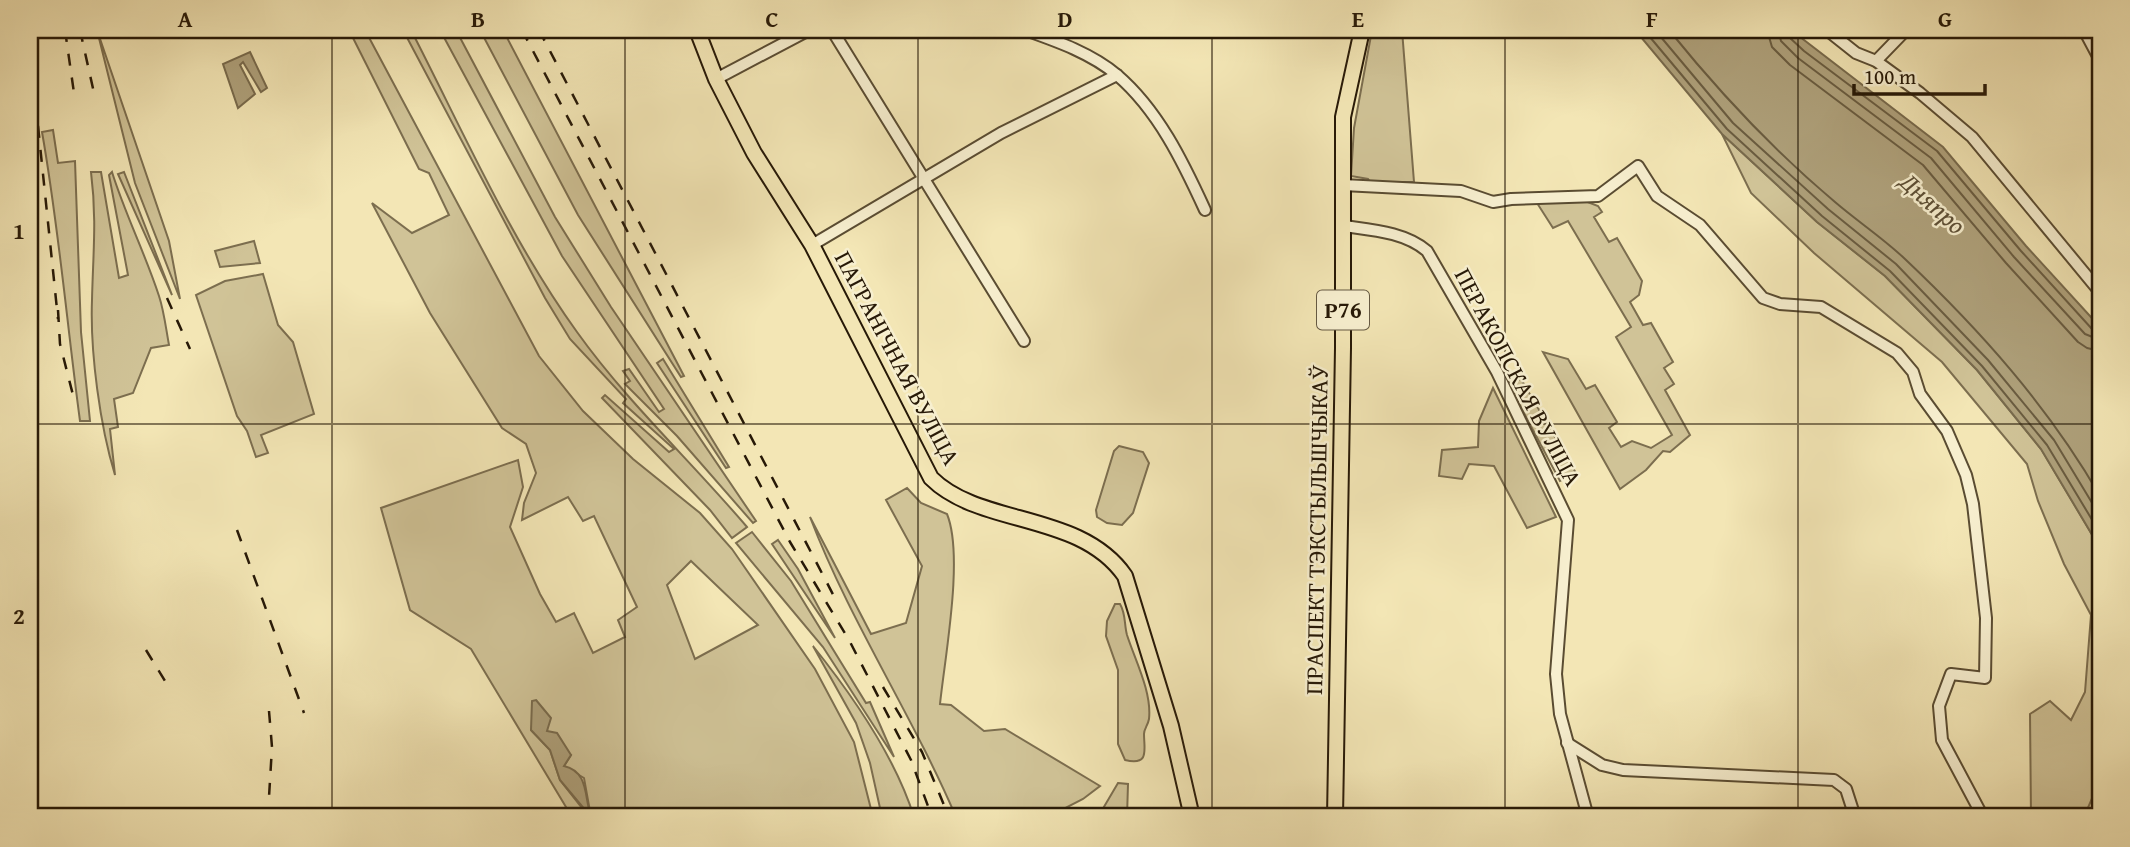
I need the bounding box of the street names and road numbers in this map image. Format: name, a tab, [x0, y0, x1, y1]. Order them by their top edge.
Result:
street label: ПАГРАНІЧНАЯ ВУЛІЦА	[826, 245, 969, 471]
street label: ПЕРАКОПСКАЯ ВУЛІЦА	[1446, 262, 1591, 492]
road number: Р76	[1317, 290, 1369, 330]
street label: ПРАСПЕКТ ТЭКСТЫЛЬШЧЫКАЎ	[1296, 364, 1337, 695]

